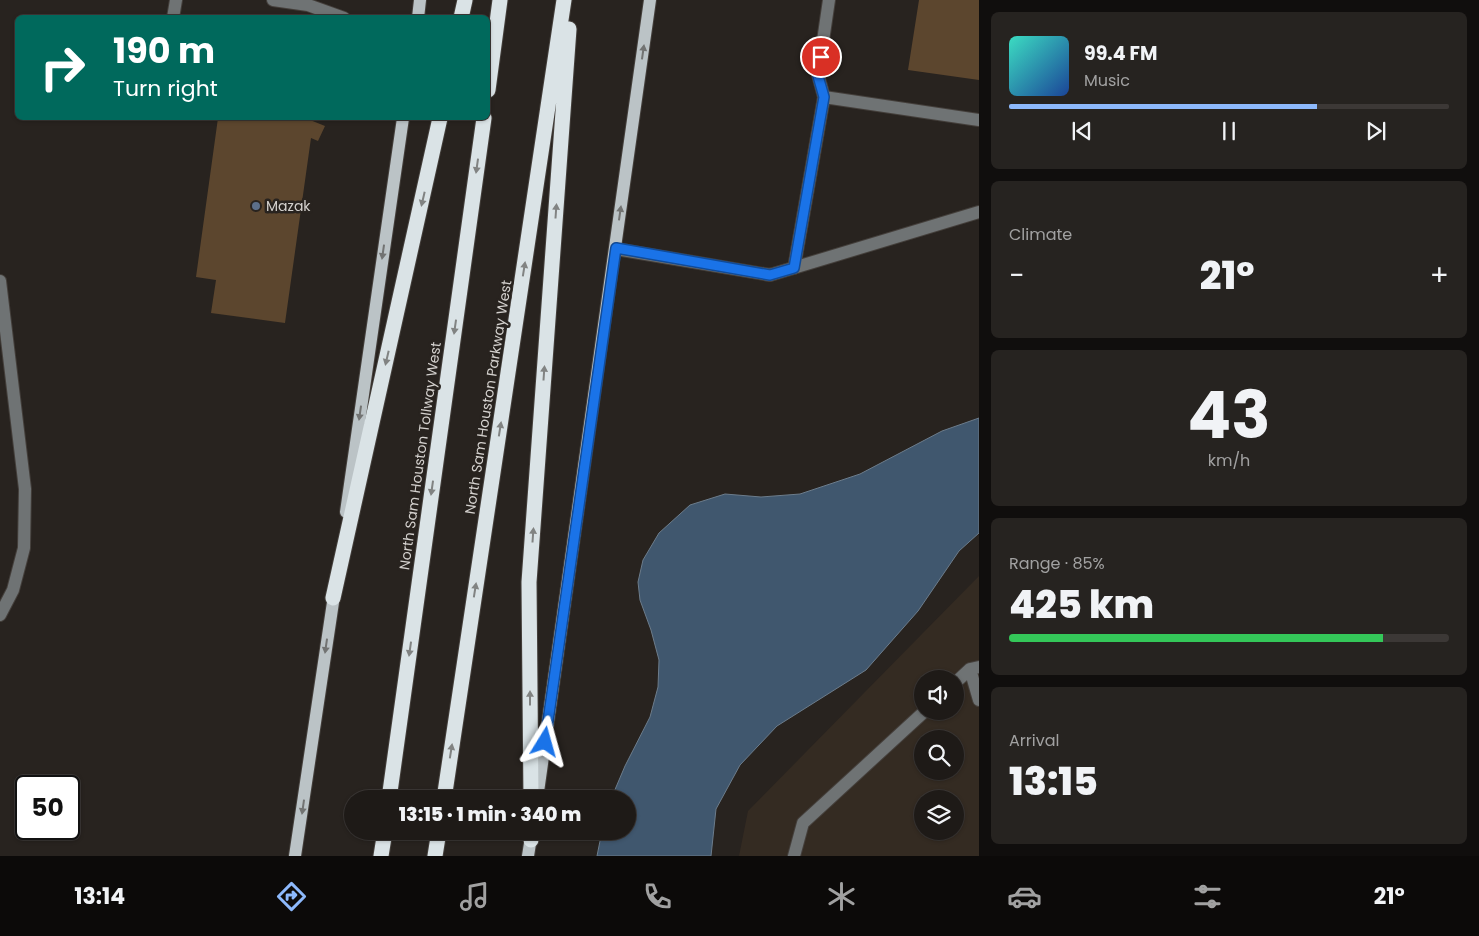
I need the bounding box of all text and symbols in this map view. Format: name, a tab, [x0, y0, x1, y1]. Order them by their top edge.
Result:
text: 190 m	[113, 26, 215, 75]
icon: right	[30, 35, 95, 100]
pin	[800, 36, 842, 78]
text: 99.4 FM	[1084, 40, 1157, 67]
icon: arrive	[807, 43, 835, 71]
one-way arrow	[639, 44, 647, 60]
text: Music	[1084, 69, 1130, 92]
text: Turn right	[113, 73, 218, 104]
icon: previous	[1068, 117, 1096, 145]
icon: pause	[1215, 117, 1243, 145]
icon: next	[1362, 117, 1390, 145]
one-way arrow	[473, 158, 481, 174]
one-way arrow	[419, 192, 427, 207]
place label: Mazak	[266, 196, 311, 216]
marker: Mazak	[250, 200, 262, 212]
one-way arrow	[552, 203, 560, 219]
one-way arrow	[616, 205, 624, 221]
text: Climate	[1009, 223, 1072, 246]
one-way arrow	[379, 245, 387, 261]
text: 21°	[1200, 249, 1254, 302]
text: −	[1009, 256, 1024, 295]
text: +	[1430, 256, 1449, 295]
one-way arrow	[520, 260, 528, 276]
street label: North Sam Houston Parkway West	[460, 279, 516, 515]
one-way arrow	[450, 319, 458, 335]
street label: North Sam Houston Tollway West	[394, 341, 446, 571]
one-way arrow	[383, 350, 391, 366]
one-way arrow	[541, 365, 549, 381]
text: 43	[1187, 370, 1271, 461]
one-way arrow	[356, 406, 364, 422]
one-way arrow	[496, 421, 504, 437]
text: km/h	[1208, 449, 1250, 472]
one-way arrow	[428, 480, 436, 496]
one-way arrow	[529, 527, 537, 543]
text: Range · 85%	[1009, 552, 1105, 575]
text: 425 km	[1009, 578, 1154, 631]
one-way arrow	[472, 582, 480, 598]
one-way arrow	[322, 638, 330, 654]
one-way arrow	[406, 641, 414, 657]
map controls	[914, 670, 964, 840]
button: sound	[914, 670, 964, 720]
one-way arrow	[526, 689, 534, 705]
position arrow	[518, 715, 570, 767]
text: Arrival	[1009, 729, 1059, 752]
button: search	[914, 730, 964, 780]
one-way arrow	[447, 742, 455, 758]
text: 13:15	[1009, 755, 1098, 808]
speed limit sign: 50	[15, 775, 80, 840]
button: layers	[914, 790, 964, 840]
one-way arrow	[298, 799, 306, 815]
text: 13:15 · 1 min · 340 m	[399, 801, 581, 828]
icon: directions	[274, 879, 309, 914]
icon: music	[457, 879, 492, 914]
icon: phone	[640, 879, 675, 914]
icon: climate	[824, 879, 859, 914]
icon: car	[1007, 879, 1042, 914]
icon: filters	[1190, 879, 1225, 914]
text: 13:14	[74, 881, 125, 912]
text: 21°	[1374, 881, 1405, 912]

